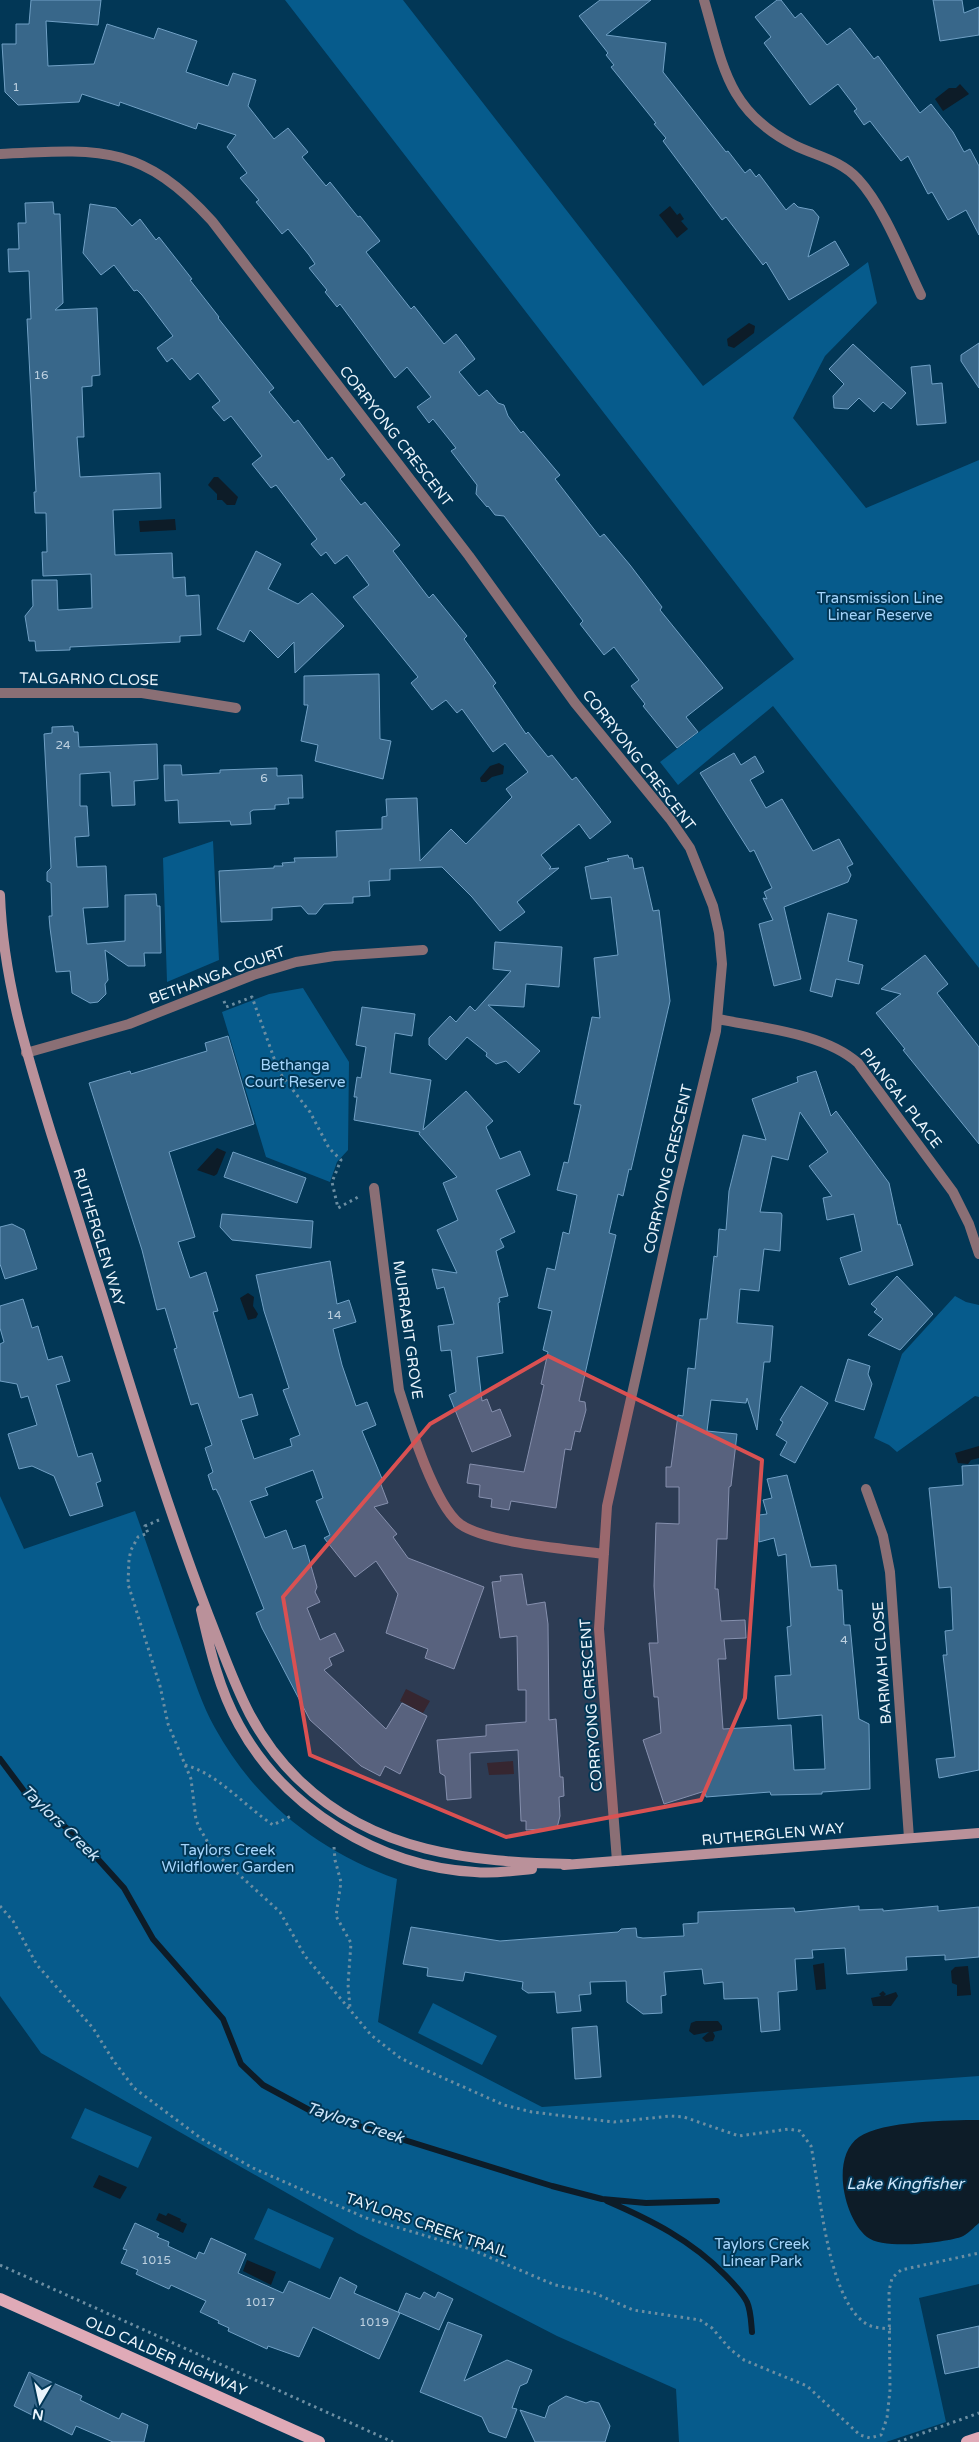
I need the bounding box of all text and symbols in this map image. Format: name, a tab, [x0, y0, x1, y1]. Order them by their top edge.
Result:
house number: 1	[12, 80, 20, 94]
street label: CORRYONG CRESCENT	[336, 362, 456, 510]
house number: 16	[33, 368, 49, 382]
park label: Transmission Line Linear Reserve	[817, 589, 943, 624]
street label: TALGARNO CLOSE	[19, 669, 159, 689]
street label: CORRYONG CRESCENT	[579, 686, 699, 834]
house number: 24	[55, 738, 71, 752]
house number: 6	[260, 771, 268, 785]
street label: BETHANGA COURT	[146, 942, 288, 1008]
street label: PIANGAL PLACE	[856, 1044, 946, 1152]
park label: Bethanga Court Reserve	[245, 1056, 345, 1091]
street label: CORRYONG CRESCENT	[640, 1083, 696, 1255]
street label: RUTHERGLEN WAY	[69, 1166, 129, 1309]
street label: MURRABIT GROVE	[389, 1259, 427, 1401]
house number: 14	[326, 1308, 342, 1322]
street label: BARMAH CLOSE	[869, 1601, 895, 1725]
street label: CORRYONG CRESCENT	[576, 1618, 606, 1792]
house number: 4	[840, 1633, 848, 1647]
water label: Taylors Creek	[17, 1781, 104, 1866]
street label: RUTHERGLEN WAY	[701, 1819, 846, 1849]
park label: Taylors Creek Wildflower Garden	[162, 1841, 294, 1876]
water label: Taylors Creek	[304, 2098, 407, 2149]
water label: Lake Kingfisher	[846, 2174, 966, 2194]
street label: TAYLORS CREEK TRAIL	[343, 2189, 511, 2261]
park label: Taylors Creek Linear Park	[715, 2235, 809, 2270]
house number: 1015	[141, 2253, 171, 2267]
house number: 1017	[245, 2295, 275, 2309]
street label: OLD CALDER HIGHWAY	[82, 2312, 250, 2400]
house number: 1019	[359, 2315, 389, 2329]
north arrow	[15, 2377, 65, 2427]
text: N	[31, 2405, 45, 2424]

